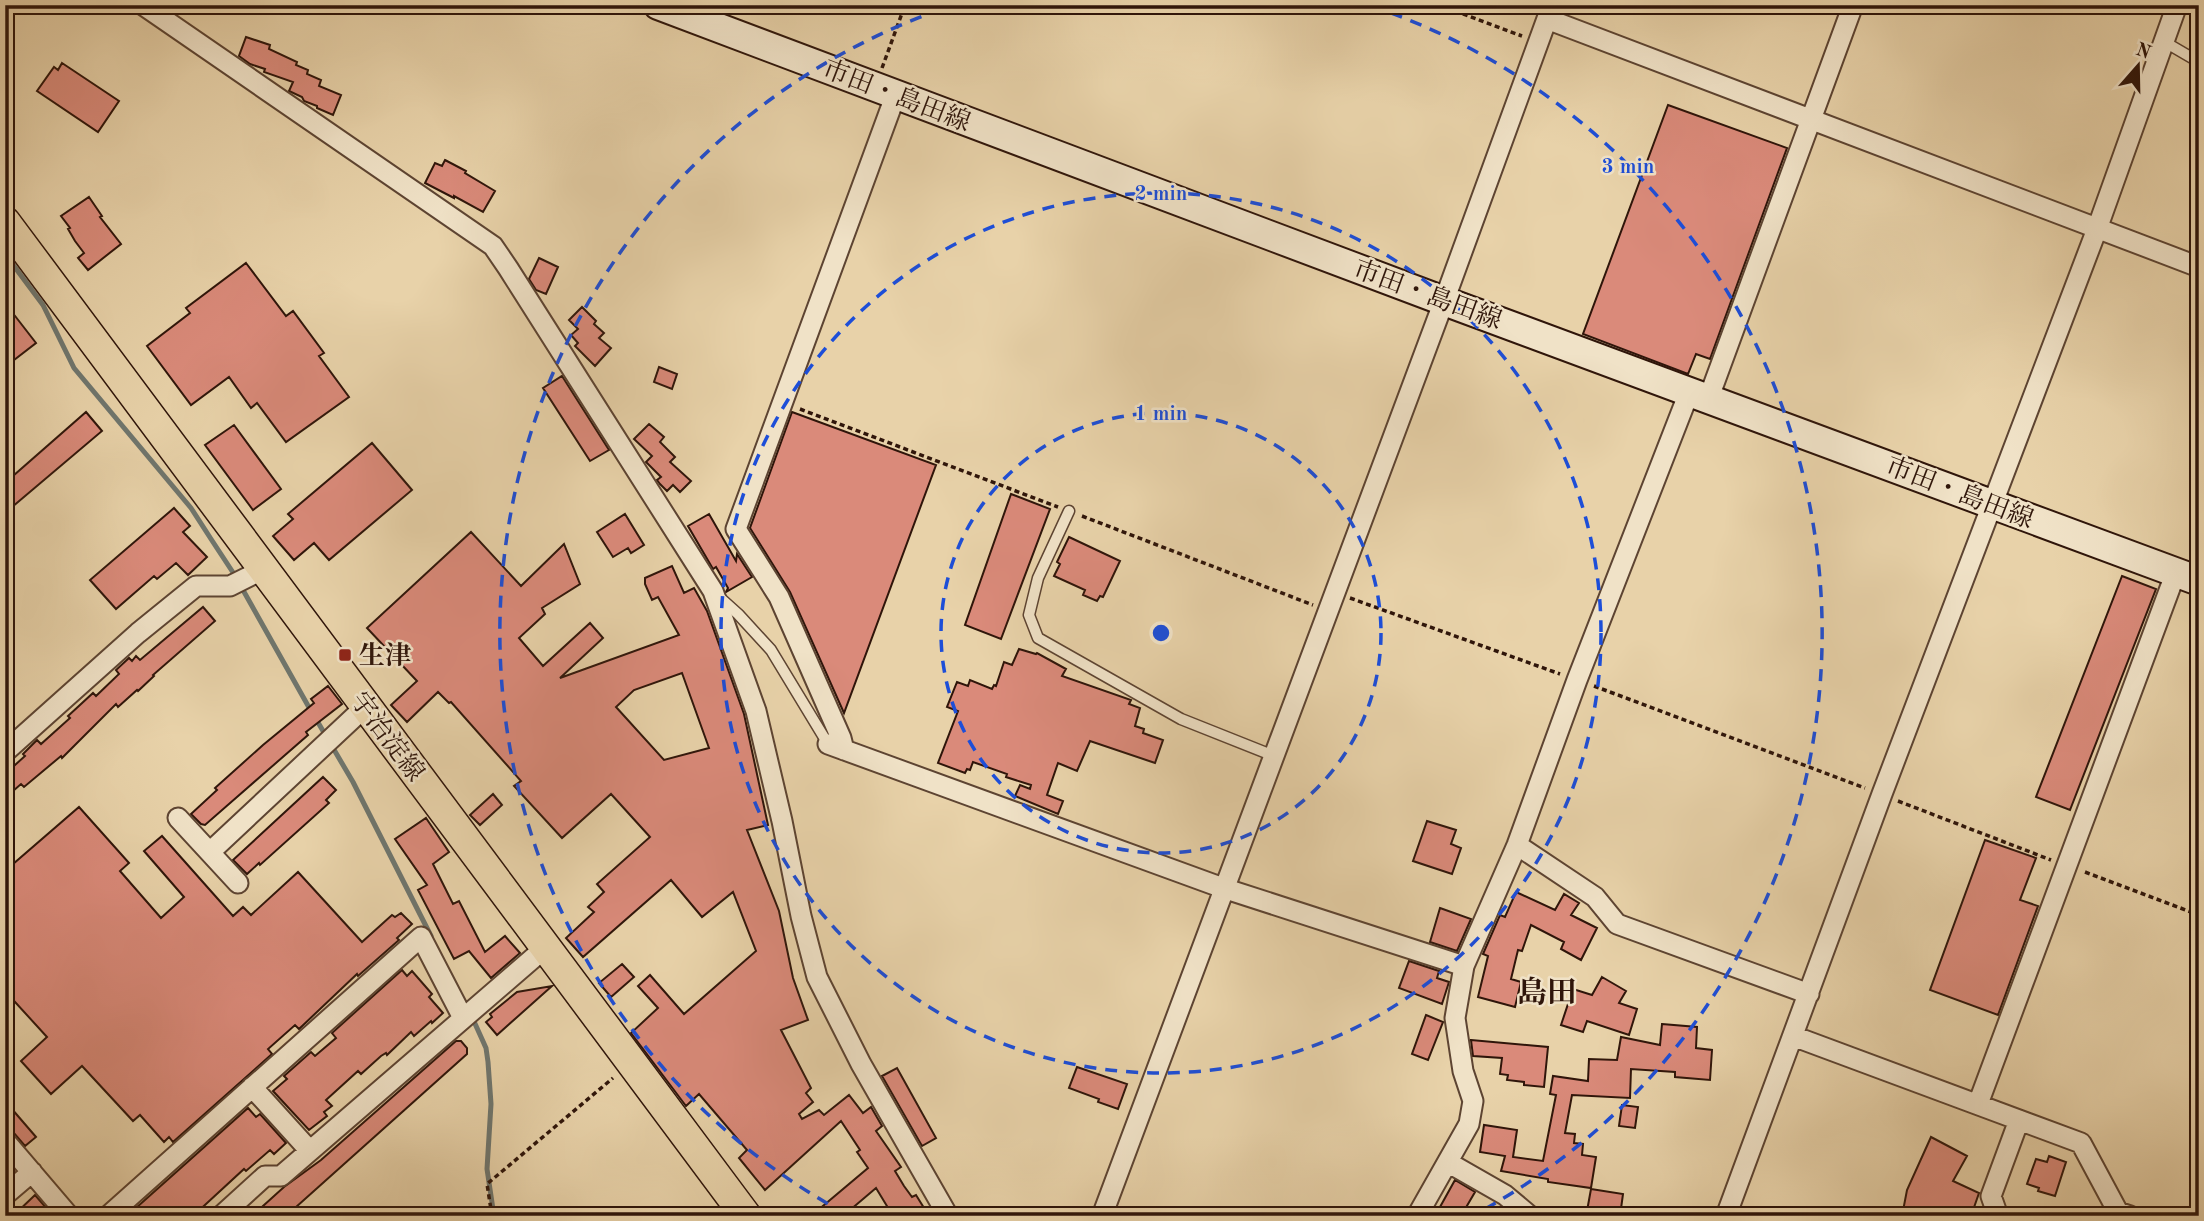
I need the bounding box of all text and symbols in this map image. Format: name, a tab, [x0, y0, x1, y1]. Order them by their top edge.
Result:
north arrow	[2102, 32, 2172, 102]
text: N	[2133, 41, 2153, 64]
street label: 市田・島田線	[819, 55, 974, 137]
text: 3 min	[1602, 157, 1654, 178]
text: 2 min	[1135, 184, 1187, 205]
street label: 市田・島田線	[1350, 255, 1506, 335]
text: 1 min	[1135, 404, 1187, 425]
street label: 市田・島田線	[1882, 452, 2037, 534]
centre of rings	[1149, 621, 1173, 645]
place label: 生津	[359, 641, 412, 670]
marker: 生津	[337, 647, 353, 663]
street label: 宇治淀線	[345, 687, 430, 787]
district label: 島田	[1517, 976, 1577, 1009]

